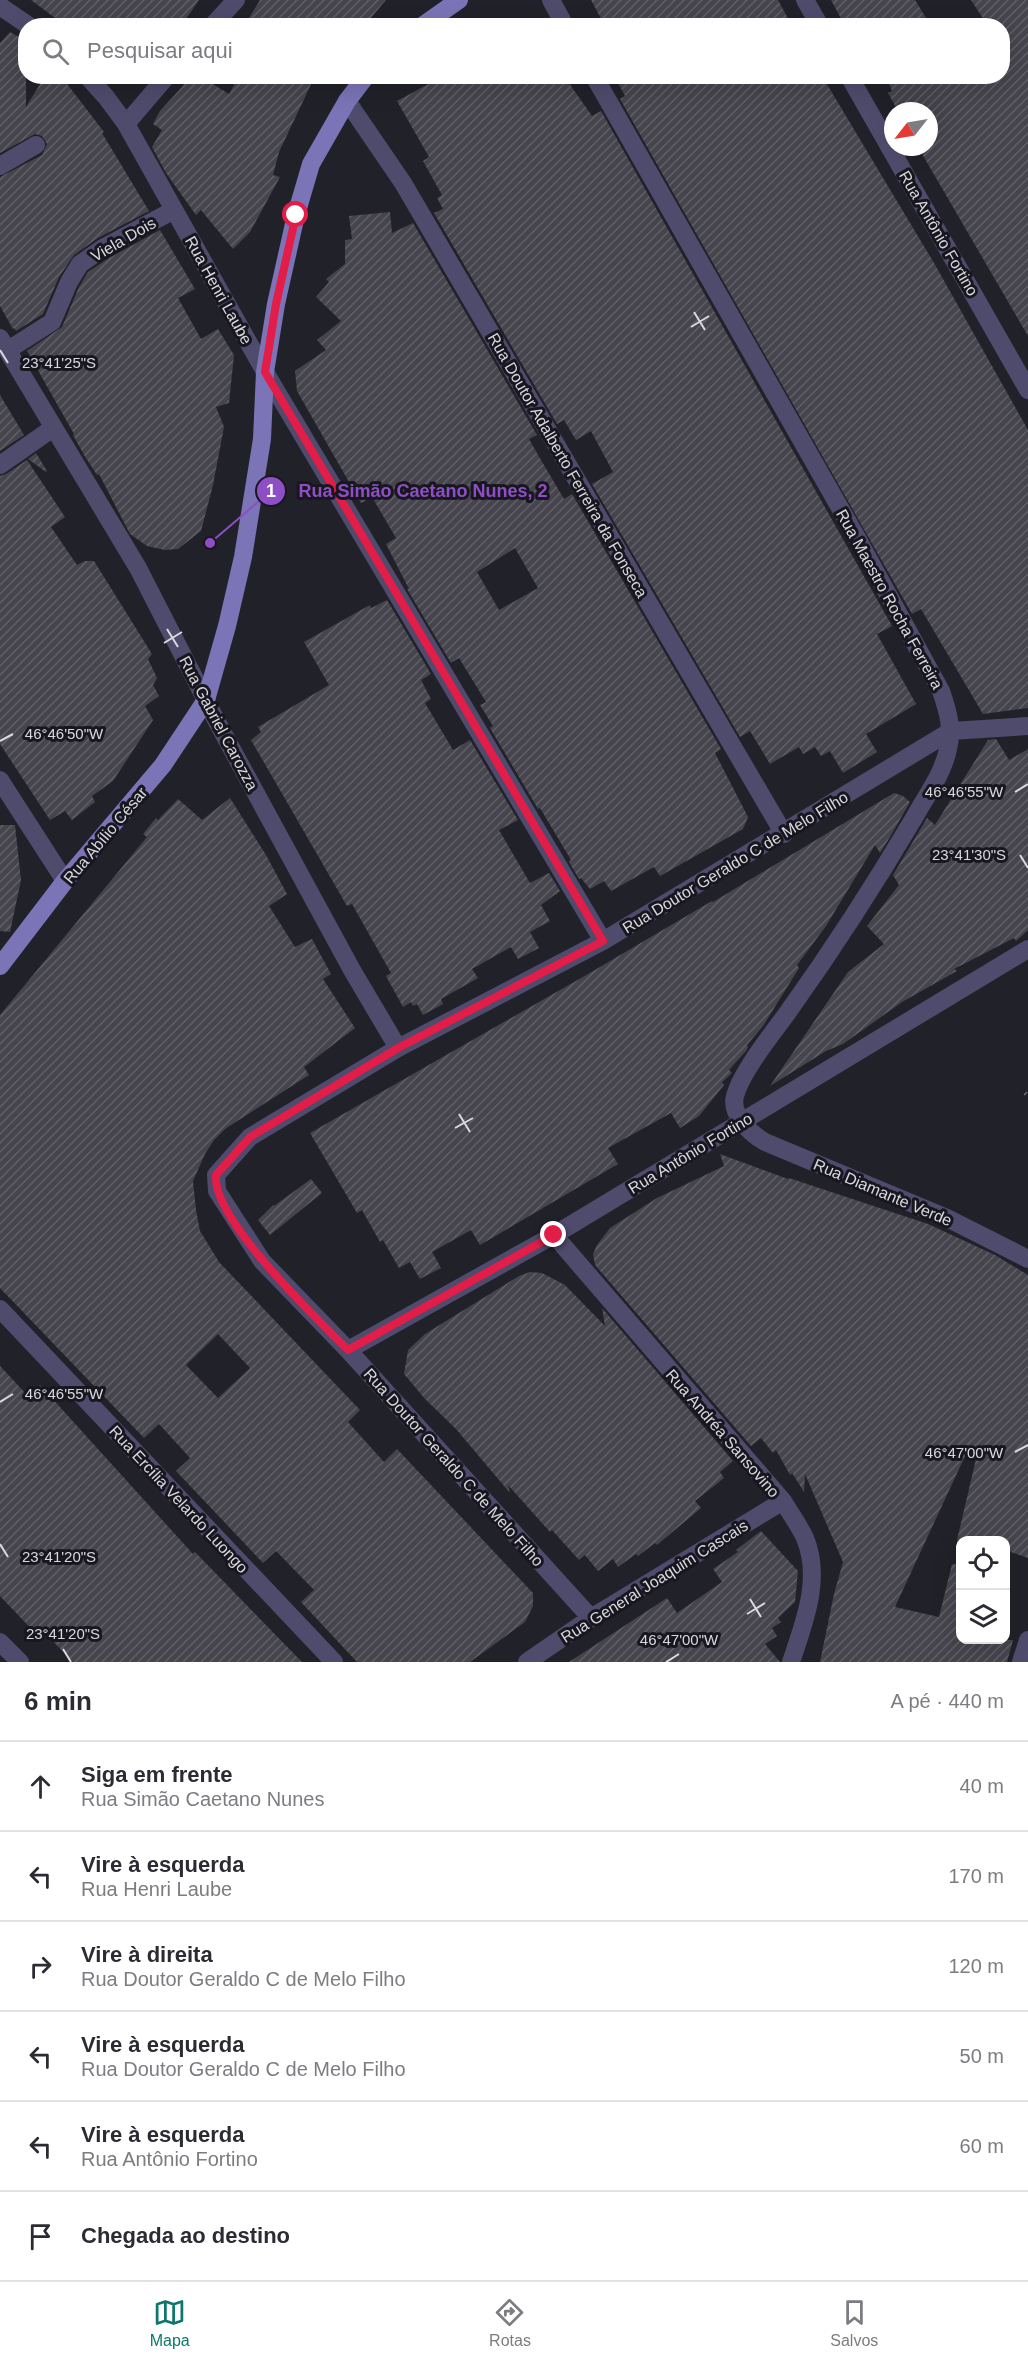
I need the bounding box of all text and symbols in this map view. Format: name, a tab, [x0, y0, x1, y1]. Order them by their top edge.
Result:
search box	[18, 18, 1010, 84]
icon: search	[39, 35, 72, 68]
text: Pesquisar aqui	[87, 38, 233, 63]
north arrow	[884, 102, 938, 156]
street label: Rua Antônio Fortino	[896, 168, 981, 299]
route start	[282, 201, 308, 227]
street label: Viela Dois	[88, 214, 159, 265]
street label: Rua Henri Laube	[182, 233, 255, 347]
street label: Rua Doutor Adalberto Ferreira da Fonseca	[485, 330, 651, 601]
text: 23°41'25"S	[22, 354, 96, 371]
callout: Rua Simão Caetano Nunes, 2	[256, 473, 559, 509]
text: 1	[266, 481, 276, 501]
text: Rua Simão Caetano Nunes, 2	[298, 481, 548, 501]
street label: Rua Maestro Rocha Ferreira	[833, 506, 946, 692]
street label: Rua Gabriel Carozza	[176, 653, 261, 793]
text: 46°46'50"W	[25, 725, 104, 742]
street label: Rua Abílio César	[60, 783, 151, 887]
text: 46°46'55"W	[925, 783, 1004, 800]
street label: Rua Doutor Geraldo C de Melo Filho	[620, 788, 851, 937]
text: 23°41'30"S	[932, 846, 1006, 863]
street label: Rua Antônio Fortino	[625, 1110, 755, 1197]
street label: Rua Diamante Verde	[811, 1156, 955, 1229]
route end	[540, 1221, 566, 1247]
street label: Rua Doutor Geraldo C de Melo Filho	[360, 1365, 547, 1570]
street label: Rua Andréa Sansovino	[663, 1366, 783, 1501]
text: 46°46'55"W	[25, 1385, 104, 1402]
street label: Rua Ercília Velardo Luongo	[106, 1422, 251, 1576]
text: 46°47'00"W	[925, 1444, 1004, 1461]
street label: Rua General Joaquim Cascais	[558, 1517, 751, 1646]
map controls	[956, 1536, 1010, 1644]
button: locate	[956, 1536, 1010, 1590]
text: 23°41'20"S	[22, 1548, 96, 1565]
button: layers	[956, 1590, 1010, 1644]
text: 23°41'20"S	[26, 1625, 100, 1642]
text: 46°47'00"W	[640, 1631, 719, 1648]
text: 6 min	[24, 1686, 92, 1716]
text: A pé · 440 m	[891, 1690, 1004, 1712]
text: Siga em frente	[81, 1762, 233, 1787]
icon: ahead	[24, 1770, 57, 1803]
text: 40 m	[960, 1775, 1004, 1797]
text: Rua Simão Caetano Nunes	[81, 1788, 324, 1810]
text: Vire à esquerda	[81, 1852, 244, 1877]
icon: left	[24, 1860, 57, 1893]
text: 170 m	[948, 1865, 1004, 1887]
text: Rua Henri Laube	[81, 1878, 232, 1900]
text: Vire à direita	[81, 1942, 213, 1967]
icon: right	[24, 1950, 57, 1983]
text: 120 m	[948, 1955, 1004, 1977]
text: Rua Doutor Geraldo C de Melo Filho	[81, 1968, 406, 1990]
text: Vire à esquerda	[81, 2032, 244, 2057]
icon: left	[24, 2040, 57, 2073]
text: 50 m	[960, 2045, 1004, 2067]
text: Rua Doutor Geraldo C de Melo Filho	[81, 2058, 406, 2080]
text: Vire à esquerda	[81, 2122, 244, 2147]
icon: left	[24, 2130, 57, 2163]
text: 60 m	[960, 2135, 1004, 2157]
text: Rua Antônio Fortino	[81, 2148, 258, 2170]
icon: arrive	[24, 2220, 57, 2253]
text: Chegada ao destino	[81, 2223, 290, 2248]
tab: Mapa	[150, 2296, 190, 2350]
tab: Rotas	[489, 2296, 531, 2350]
tab: Salvos	[830, 2296, 878, 2350]

